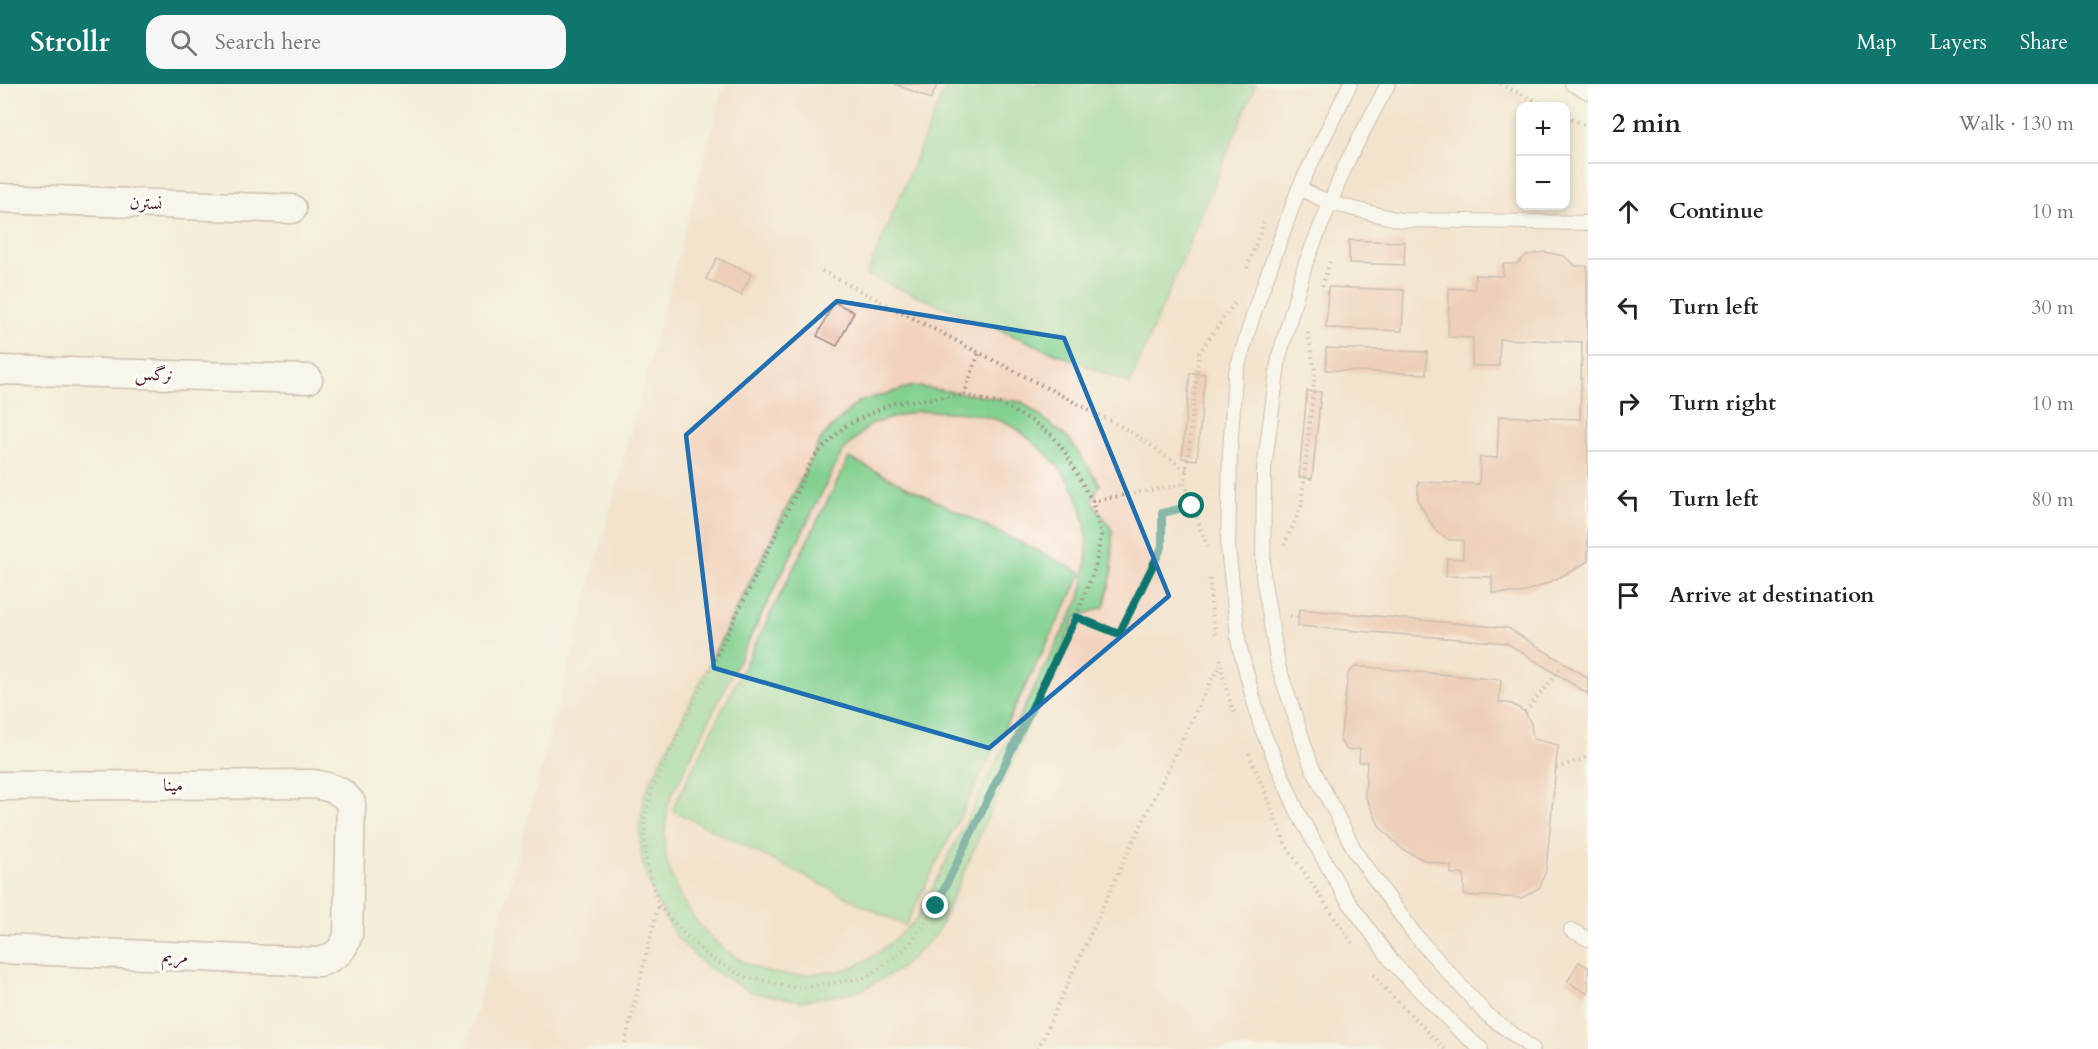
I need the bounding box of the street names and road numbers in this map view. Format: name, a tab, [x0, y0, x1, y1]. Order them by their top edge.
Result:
street label: نسترن	[129, 190, 163, 217]
street label: نرگس	[134, 361, 174, 388]
street label: مینا	[163, 773, 183, 798]
street label: مریم	[161, 944, 189, 972]

